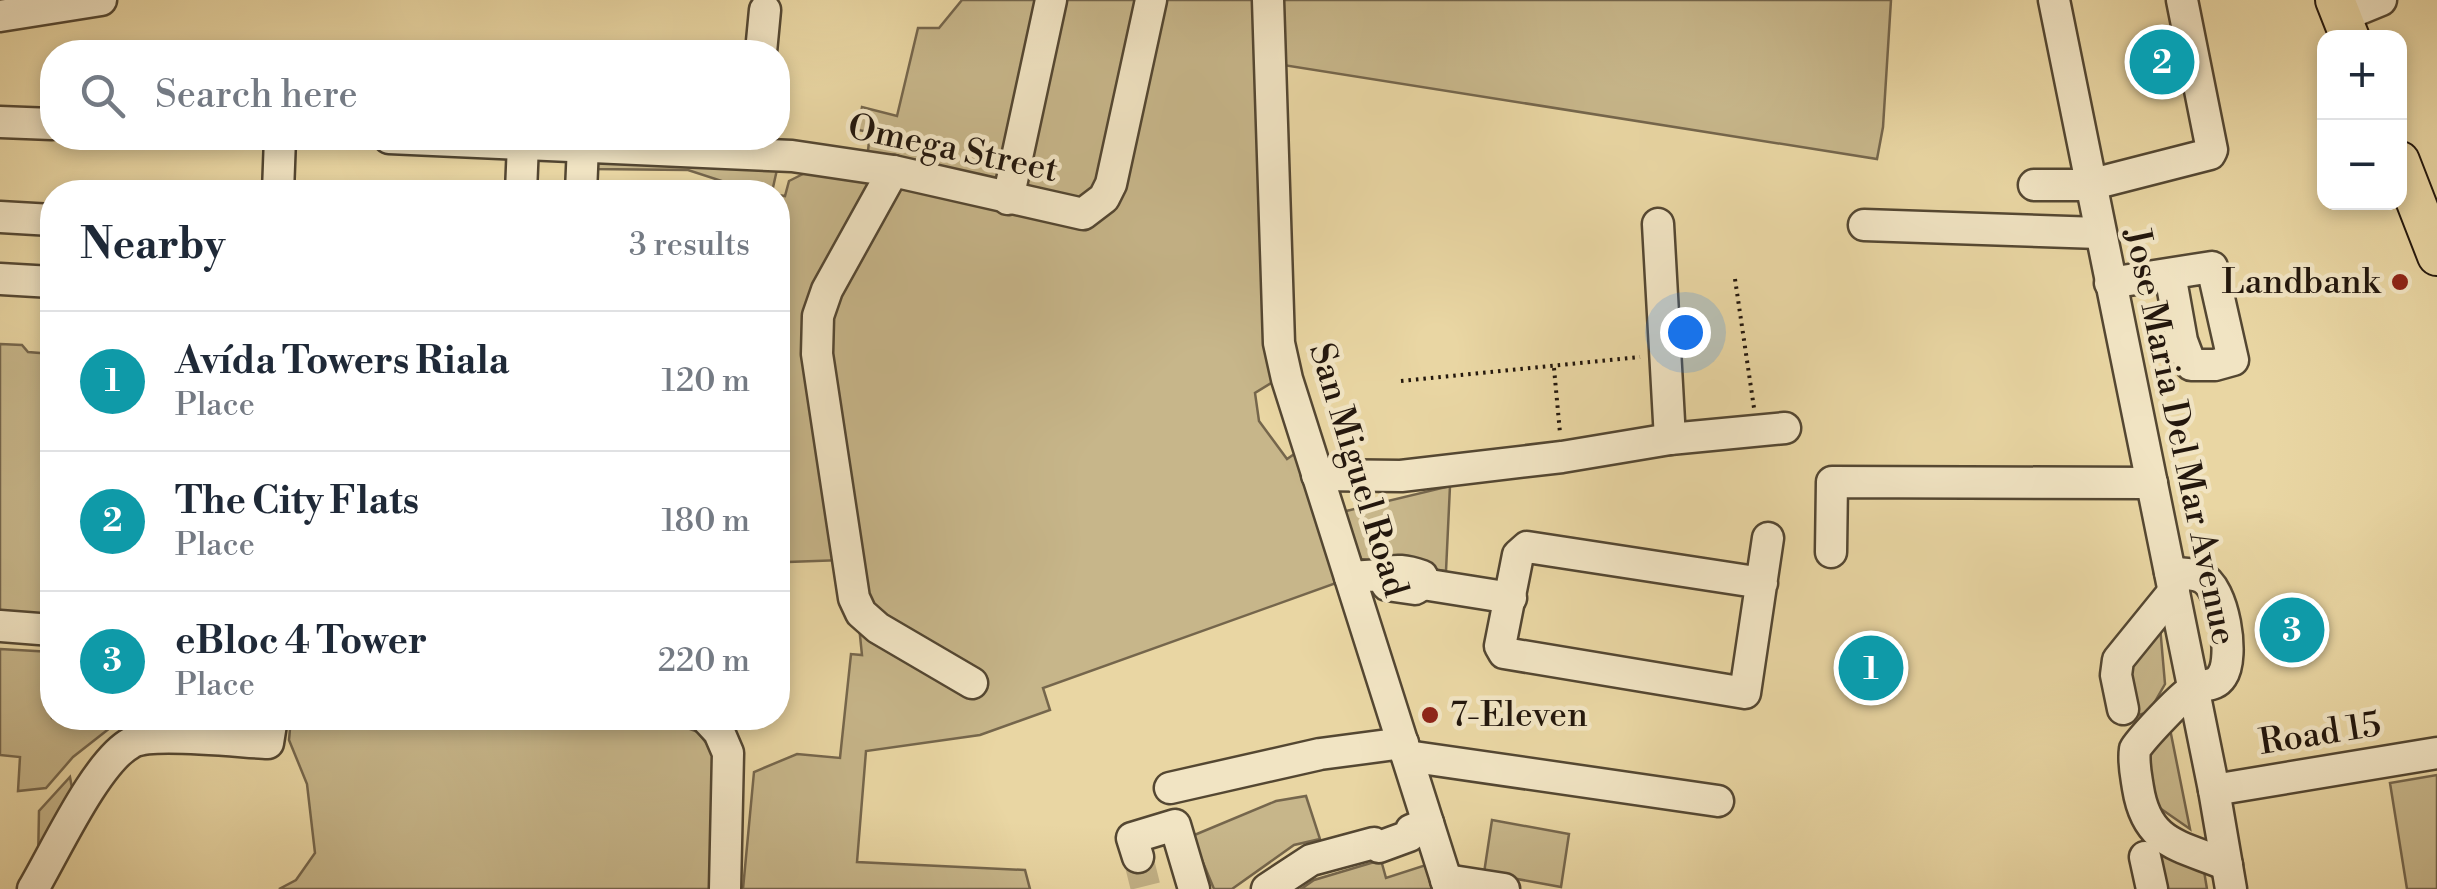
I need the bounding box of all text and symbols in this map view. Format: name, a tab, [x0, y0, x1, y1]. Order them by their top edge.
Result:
pin: 2	[2130, 24, 2194, 100]
map controls	[2317, 30, 2407, 210]
button: +	[2317, 30, 2407, 120]
search box	[40, 40, 790, 150]
icon: search	[75, 68, 130, 123]
text: Search here	[155, 72, 358, 119]
street label: Omega Street	[844, 106, 1062, 192]
button: −	[2317, 120, 2407, 210]
text: Nearby	[80, 219, 225, 272]
street label: Jose Maria Del Mar Avenue	[2114, 223, 2245, 649]
text: 3 results	[629, 225, 750, 265]
place label: Landbank	[2222, 261, 2382, 304]
marker: Landbank	[2389, 271, 2411, 293]
your location	[1660, 307, 1711, 358]
text: Avída Towers Riala	[175, 338, 509, 385]
street label: San Miguel Road	[1299, 338, 1417, 602]
text: 1	[105, 361, 120, 401]
text: 120 m	[661, 361, 750, 401]
text: Place	[175, 385, 255, 425]
text: The City Flats	[175, 478, 419, 525]
text: 2	[102, 501, 123, 541]
text: 180 m	[661, 501, 750, 541]
text: Place	[175, 525, 255, 565]
pin: 3	[2260, 592, 2324, 668]
text: eBloc 4 Tower	[175, 618, 427, 665]
pin: 1	[1838, 630, 1904, 706]
text: 3	[103, 641, 122, 681]
text: 220 m	[658, 641, 750, 681]
text: Place	[175, 665, 255, 705]
place label: 7-Eleven	[1450, 694, 1588, 737]
street label: Road 15	[2256, 703, 2384, 765]
marker: 7-Eleven	[1419, 704, 1441, 726]

